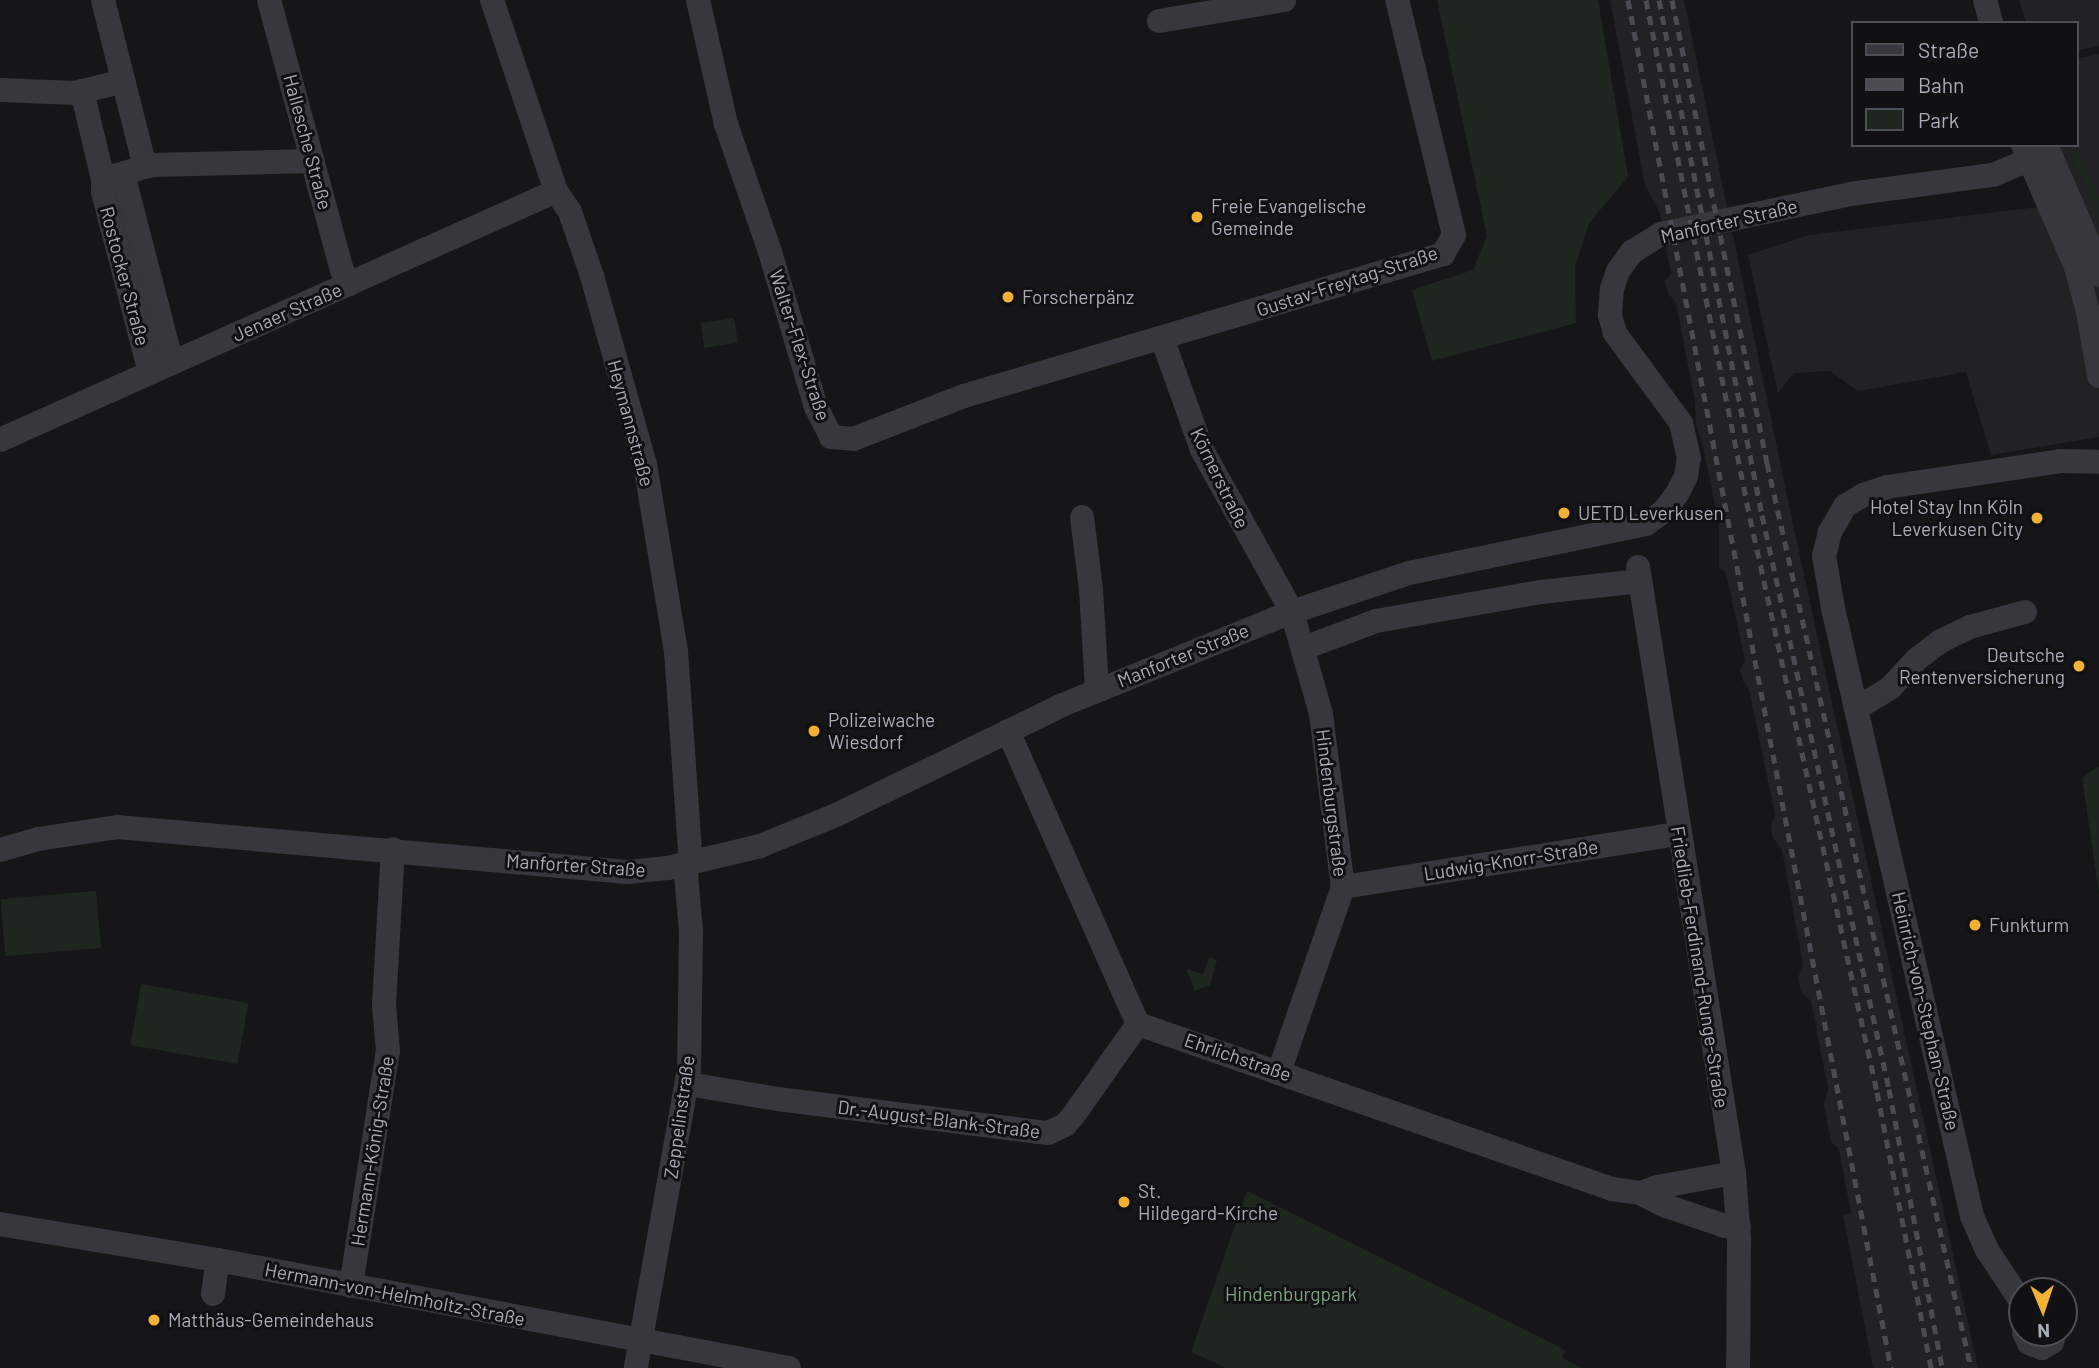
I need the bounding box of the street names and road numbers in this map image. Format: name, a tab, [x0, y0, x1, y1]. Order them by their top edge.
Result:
street label: Hallesche Straße	[279, 72, 337, 212]
street label: Manforter Straße	[1658, 194, 1800, 248]
street label: Rostocker Straße	[95, 204, 155, 348]
street label: Gustav-Freytag-Straße	[1253, 241, 1441, 321]
street label: Walter-Flex-Straße	[765, 267, 835, 423]
street label: Jenaer Straße	[229, 278, 345, 346]
street label: Heymannstraße	[603, 357, 659, 489]
street label: Körnerstraße	[1186, 424, 1254, 532]
street label: Manforter Straße	[1114, 618, 1252, 692]
street label: Hindenburgstraße	[1312, 728, 1352, 878]
street label: Friedlieb-Ferdinand-Runge-Straße	[1666, 824, 1734, 1110]
street label: Ludwig-Knorr-Straße	[1422, 835, 1600, 885]
street label: Manforter Straße	[506, 849, 646, 881]
street label: Heinrich-von-Stephan-Straße	[1887, 889, 1965, 1133]
street label: Ehrlichstraße	[1182, 1028, 1294, 1086]
street label: Hermann-König-Straße	[346, 1054, 398, 1248]
street label: Zeppelinstraße	[659, 1054, 699, 1180]
street label: Dr.-August-Blank-Straße	[836, 1095, 1042, 1143]
street label: Hermann-von-Helmholtz-Straße	[263, 1258, 527, 1330]

